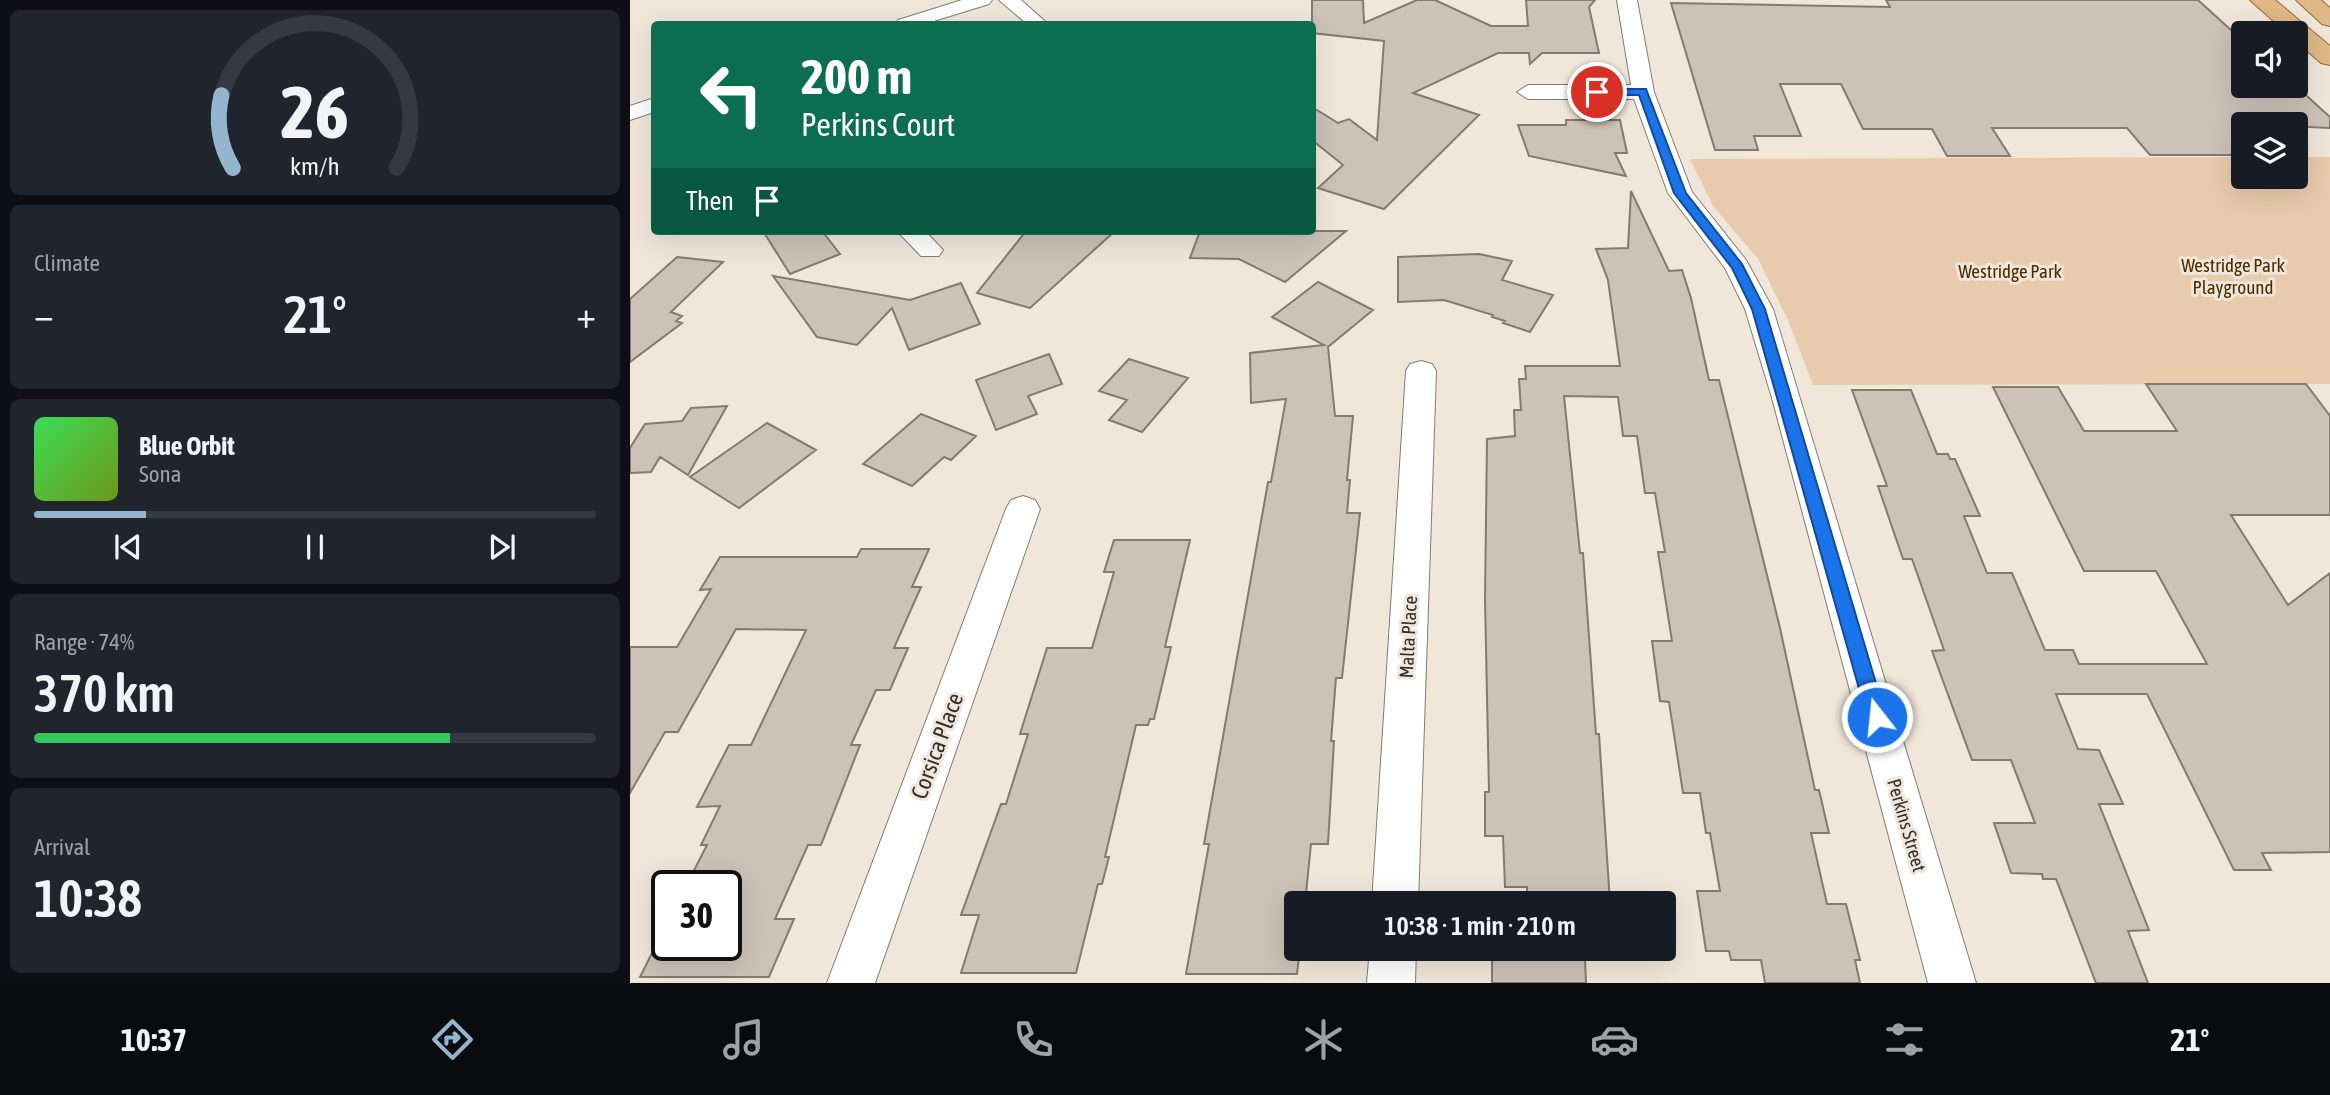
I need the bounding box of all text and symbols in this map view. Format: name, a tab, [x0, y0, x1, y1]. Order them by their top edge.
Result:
map controls	[2231, 21, 2308, 189]
button: sound	[2231, 21, 2308, 98]
text: 200 m	[801, 48, 912, 104]
icon: left	[686, 49, 777, 140]
pin	[1567, 62, 1627, 122]
text: 26	[281, 71, 349, 154]
icon: arrive	[1578, 73, 1616, 111]
text: Perkins Court	[801, 106, 955, 143]
button: layers	[2231, 112, 2308, 189]
text: km/h	[290, 152, 340, 180]
icon: arrive	[748, 182, 786, 220]
text: Then	[686, 186, 734, 216]
text: Climate	[34, 250, 100, 276]
park label: Westridge Park Playground	[2181, 254, 2286, 298]
park label: Westridge Park	[1958, 260, 2063, 282]
text: 21°	[283, 284, 347, 344]
text: −	[34, 293, 54, 336]
text: +	[576, 293, 596, 336]
text: Blue Orbit	[139, 431, 235, 461]
text: Sona	[139, 461, 181, 487]
icon: previous	[109, 528, 147, 566]
icon: pause	[296, 528, 334, 566]
icon: next	[483, 528, 521, 566]
street label: Malta Place	[1395, 595, 1421, 679]
text: Range · 74%	[34, 629, 134, 655]
text: 370 km	[34, 663, 175, 723]
position arrow	[1840, 680, 1914, 754]
street label: Corsica Place	[906, 690, 968, 802]
street label: Perkins Street	[1883, 776, 1931, 874]
text: Arrival	[34, 834, 90, 860]
text: 10:38	[34, 868, 142, 928]
speed limit sign: 30	[651, 870, 742, 961]
text: 10:38 · 1 min · 210 m	[1384, 911, 1576, 941]
icon: directions	[428, 1015, 477, 1064]
icon: music	[719, 1015, 768, 1064]
icon: phone	[1009, 1015, 1058, 1064]
icon: climate	[1299, 1015, 1348, 1064]
icon: car	[1590, 1015, 1639, 1064]
icon: filters	[1880, 1015, 1929, 1064]
text: 10:37	[121, 1021, 187, 1058]
text: 21°	[2170, 1021, 2209, 1058]

